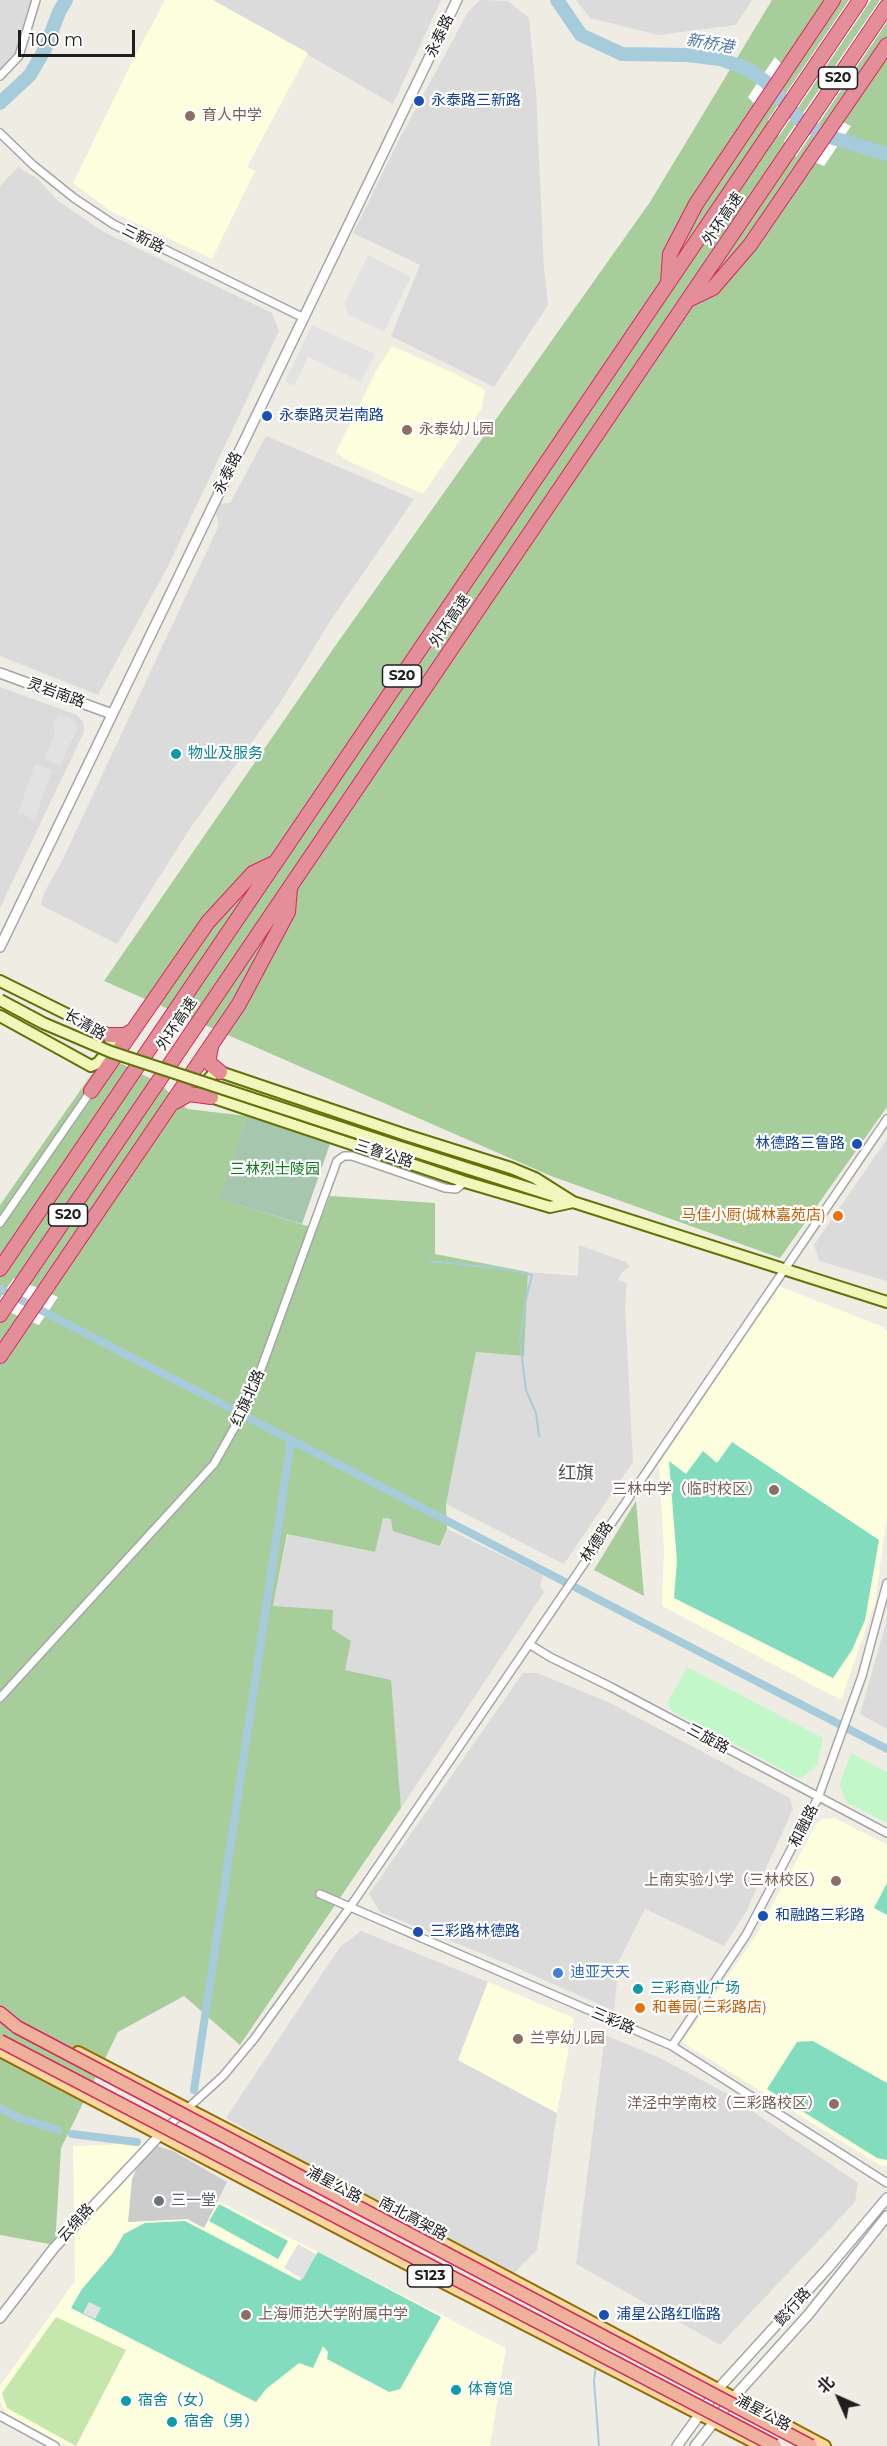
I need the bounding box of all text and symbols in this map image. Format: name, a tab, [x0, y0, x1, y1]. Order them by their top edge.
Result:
street label: 永泰路	[422, 12, 458, 60]
scale bar	[21, 18, 138, 56]
text: 100 m	[29, 29, 83, 51]
water label: 新桥港	[685, 30, 735, 58]
road number: S20	[818, 67, 858, 89]
place label: 永泰路三新路	[431, 92, 521, 110]
marker: 永泰路三新路	[412, 94, 426, 108]
place label: 育人中学	[202, 107, 262, 125]
marker: 育人中学	[183, 109, 197, 123]
street label: 外环高速	[699, 189, 747, 249]
street label: 三新路	[119, 221, 167, 257]
place label: 永泰路灵岩南路	[279, 407, 384, 425]
marker: 永泰路灵岩南路	[260, 409, 274, 423]
place label: 永泰幼儿园	[419, 421, 494, 439]
marker: 永泰幼儿园	[400, 423, 414, 437]
street label: 永泰路	[210, 449, 246, 497]
street label: 外环高速	[426, 591, 474, 651]
road number: S20	[382, 665, 422, 687]
street label: 灵岩南路	[25, 674, 87, 712]
place label: 物业及服务	[188, 745, 263, 763]
marker: 物业及服务	[169, 747, 183, 761]
street label: 外环高速	[153, 994, 201, 1054]
street label: 长清路	[61, 1006, 109, 1044]
place label: 林德路三鲁路	[755, 1135, 845, 1153]
street label: 三鲁公路	[353, 1136, 415, 1172]
marker: 林德路三鲁路	[850, 1137, 864, 1151]
park label: 三林烈士陵园	[230, 1161, 320, 1179]
road number: S20	[48, 1204, 88, 1226]
place label: 马佳小厨(城林嘉苑店)	[681, 1207, 826, 1225]
marker: 马佳小厨(城林嘉苑店)	[831, 1209, 845, 1223]
street label: 红旗北路	[228, 1367, 268, 1429]
district label: 红旗	[558, 1463, 594, 1485]
place label: 三林中学（临时校区）	[612, 1481, 762, 1499]
marker: 三林中学（临时校区）	[767, 1483, 781, 1497]
street label: 林德路	[577, 1518, 617, 1566]
street label: 三旋路	[684, 1720, 732, 1758]
street label: 和融路	[786, 1802, 822, 1850]
place label: 上南实验小学（三林校区）	[644, 1872, 824, 1890]
marker: 上南实验小学（三林校区）	[829, 1874, 843, 1888]
place label: 和融路三彩路	[775, 1907, 865, 1925]
marker: 和融路三彩路	[756, 1909, 770, 1923]
place label: 三彩路林德路	[430, 1923, 520, 1941]
marker: 三彩路林德路	[411, 1925, 425, 1939]
place label: 迪亚天天	[570, 1964, 630, 1982]
marker: 迪亚天天	[551, 1966, 565, 1980]
place label: 三彩商业广场	[650, 1980, 740, 1998]
marker: 三彩商业广场	[631, 1982, 645, 1996]
place label: 和善园(三彩路店)	[652, 1999, 767, 2017]
marker: 和善园(三彩路店)	[633, 2001, 647, 2015]
street label: 三彩路	[589, 2004, 637, 2038]
place label: 兰亭幼儿园	[530, 2030, 605, 2048]
marker: 兰亭幼儿园	[511, 2032, 525, 2046]
place label: 洋泾中学南校（三彩路校区）	[627, 2095, 822, 2113]
marker: 洋泾中学南校（三彩路校区）	[827, 2097, 841, 2111]
street label: 浦星公路	[303, 2163, 365, 2207]
place label: 三一堂	[171, 2192, 216, 2210]
street label: 南北高架路	[376, 2193, 450, 2245]
marker: 三一堂	[152, 2194, 166, 2208]
street label: 云绵路	[54, 2200, 98, 2246]
road number: S123	[408, 2265, 452, 2287]
street label: 懿行路	[771, 2284, 815, 2330]
place label: 上海师范大学附属中学	[258, 2306, 408, 2324]
place label: 浦星公路红临路	[616, 2306, 721, 2324]
marker: 上海师范大学附属中学	[239, 2308, 253, 2322]
marker: 浦星公路红临路	[597, 2308, 611, 2322]
north arrow	[809, 2368, 869, 2428]
text: 北	[814, 2373, 838, 2397]
place label: 体育馆	[468, 2381, 513, 2399]
marker: 体育馆	[449, 2383, 463, 2397]
street label: 浦星公路	[732, 2391, 794, 2435]
place label: 宿舍（女）	[138, 2392, 213, 2410]
marker: 宿舍（女）	[119, 2394, 133, 2408]
place label: 宿舍（男）	[184, 2413, 259, 2431]
marker: 宿舍（男）	[165, 2415, 179, 2429]

